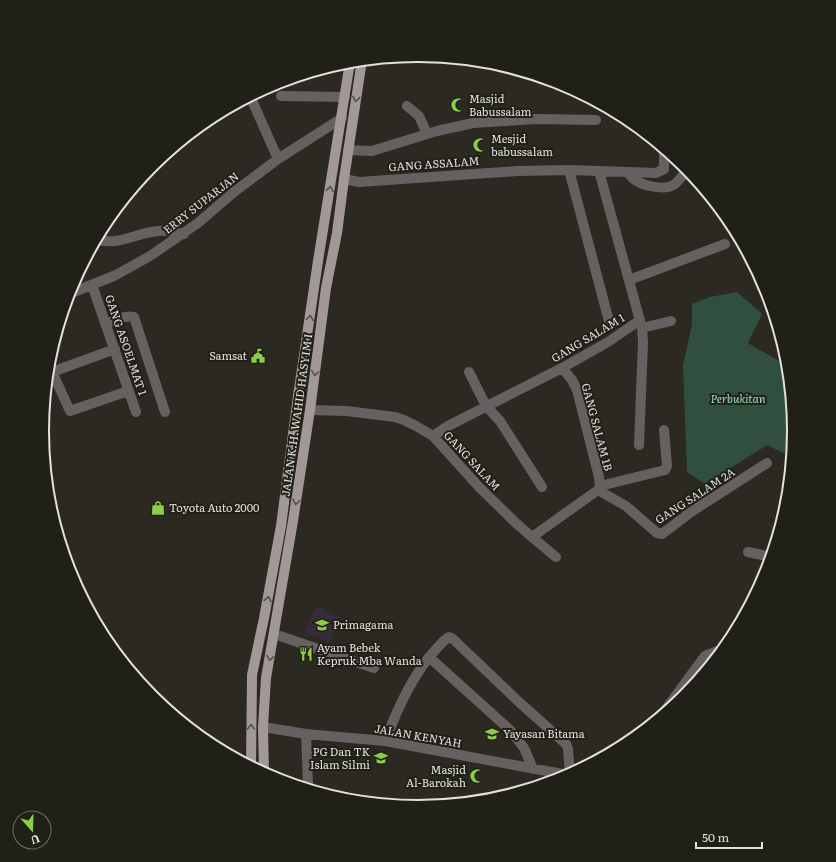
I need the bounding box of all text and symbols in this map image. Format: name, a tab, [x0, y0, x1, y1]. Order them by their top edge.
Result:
place label: Masjid Babussalam	[469, 90, 532, 119]
one-way arrow	[352, 96, 361, 102]
mosque icon: Masjid Babussalam	[450, 97, 466, 113]
place label: Mesjid babussalam	[491, 130, 553, 159]
mosque icon: Mesjid babussalam	[472, 137, 488, 153]
street label: GANG ASSALAM	[388, 152, 480, 174]
street label: ERRY SUPARJAN	[159, 168, 242, 237]
one-way arrow	[325, 186, 334, 193]
street label: GANG ASOELMAT 1	[102, 292, 152, 398]
street label: GANG SALAM 1	[548, 309, 628, 365]
one-way arrow	[305, 315, 314, 321]
street label: JALAN K.H. WAHID HASYIM I	[277, 333, 315, 497]
place label: Samsat	[209, 347, 248, 363]
public building icon: Samsat	[250, 348, 266, 364]
one-way arrow	[311, 370, 320, 376]
street label: GANG SALAM 1B	[579, 381, 617, 472]
park label: Perbukitan	[711, 390, 766, 406]
street label: GANG SALAM	[441, 427, 505, 494]
street label: GANG SALAM 2A	[651, 463, 738, 527]
place label: Toyota Auto 2000	[169, 499, 259, 515]
one-way arrow	[292, 499, 301, 505]
shop icon: Toyota Auto 2000	[150, 500, 166, 516]
one-way arrow	[263, 596, 272, 602]
place label: Primagama	[333, 616, 394, 632]
school or university icon: Primagama	[314, 617, 330, 633]
place label: Ayam Bebek Kepruk Mba Wanda	[317, 639, 422, 668]
restaurant icon: Ayam Bebek Kepruk Mba Wanda	[298, 646, 314, 662]
one-way arrow	[266, 655, 275, 661]
street label: JALAN KENYAH	[373, 719, 463, 751]
one-way arrow	[247, 724, 255, 730]
place label: Yayasan Bitama	[503, 725, 585, 741]
school or university icon: Yayasan Bitama	[484, 726, 500, 742]
place label: PG Dan TK Islam Silmi	[310, 743, 371, 772]
school or university icon: PG Dan TK Islam Silmi	[373, 750, 389, 766]
place label: Masjid Al-Barokah	[406, 761, 466, 790]
mosque icon: Masjid Al-Barokah	[469, 768, 485, 784]
north arrow	[12, 810, 52, 850]
scale bar	[696, 824, 762, 850]
text: 50 m	[702, 828, 729, 846]
text: U	[29, 831, 43, 849]

